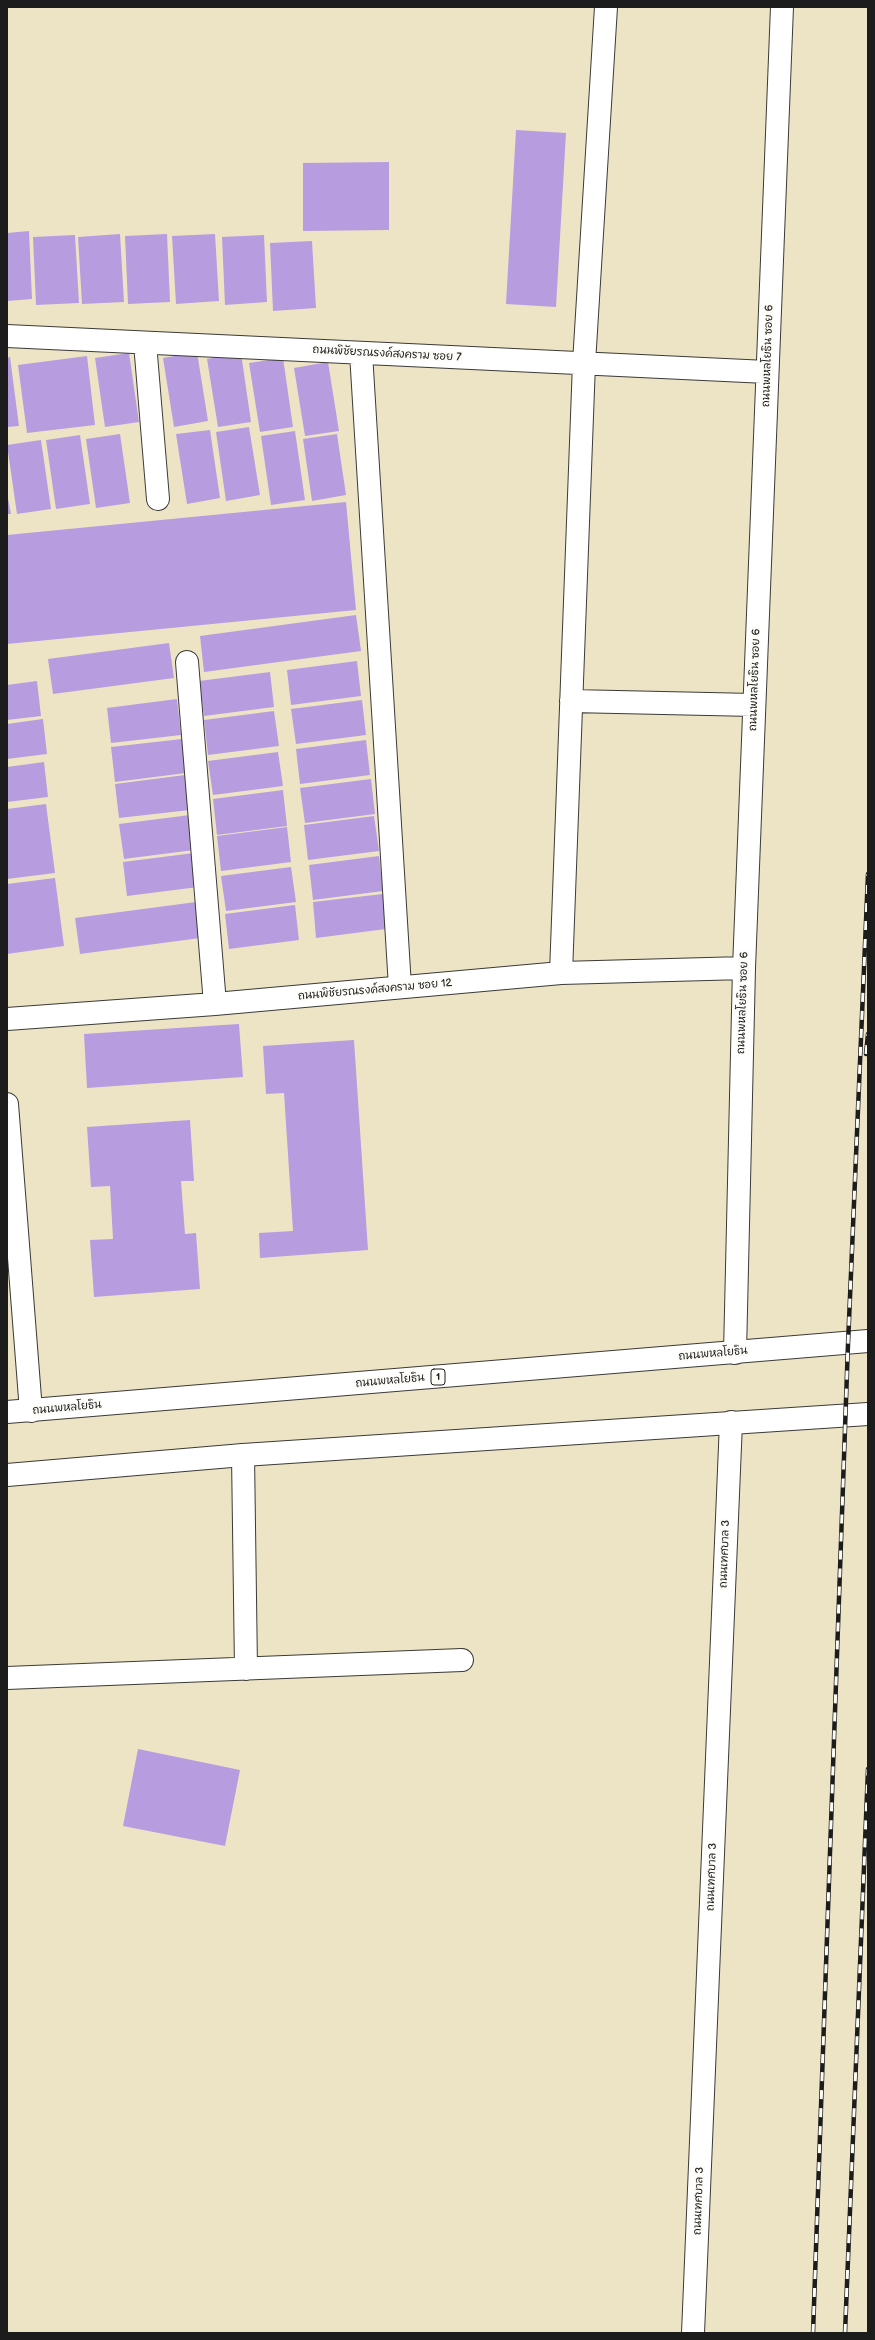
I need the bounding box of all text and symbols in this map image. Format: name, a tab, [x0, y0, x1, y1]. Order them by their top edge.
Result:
street label: ถนนพหลโยธิน ซอย 6	[760, 305, 776, 407]
street label: ถนนพิชัยรณรงค์สงคราม ซอย 7	[312, 344, 462, 364]
street label: ถนนพหลโยธิน ซอย 6	[747, 629, 763, 731]
street label: ถนนพหลโยธิน ซอย 6	[735, 952, 751, 1054]
street label: ถนนพิชัยรณรงค์สงคราม ซอย 12	[297, 977, 453, 1003]
street label: ถนนพหลโยธิน	[678, 1344, 748, 1364]
road number: 1	[431, 1369, 445, 1385]
street label: ถนนพหลโยธิน	[355, 1371, 425, 1391]
street label: ถนนพหลโยธิน	[32, 1398, 102, 1418]
street label: ถนนเทศบาล 3	[717, 1520, 733, 1588]
street label: ถนนเทศบาล 3	[704, 1843, 720, 1911]
street label: ถนนเทศบาล 3	[691, 2167, 707, 2235]

